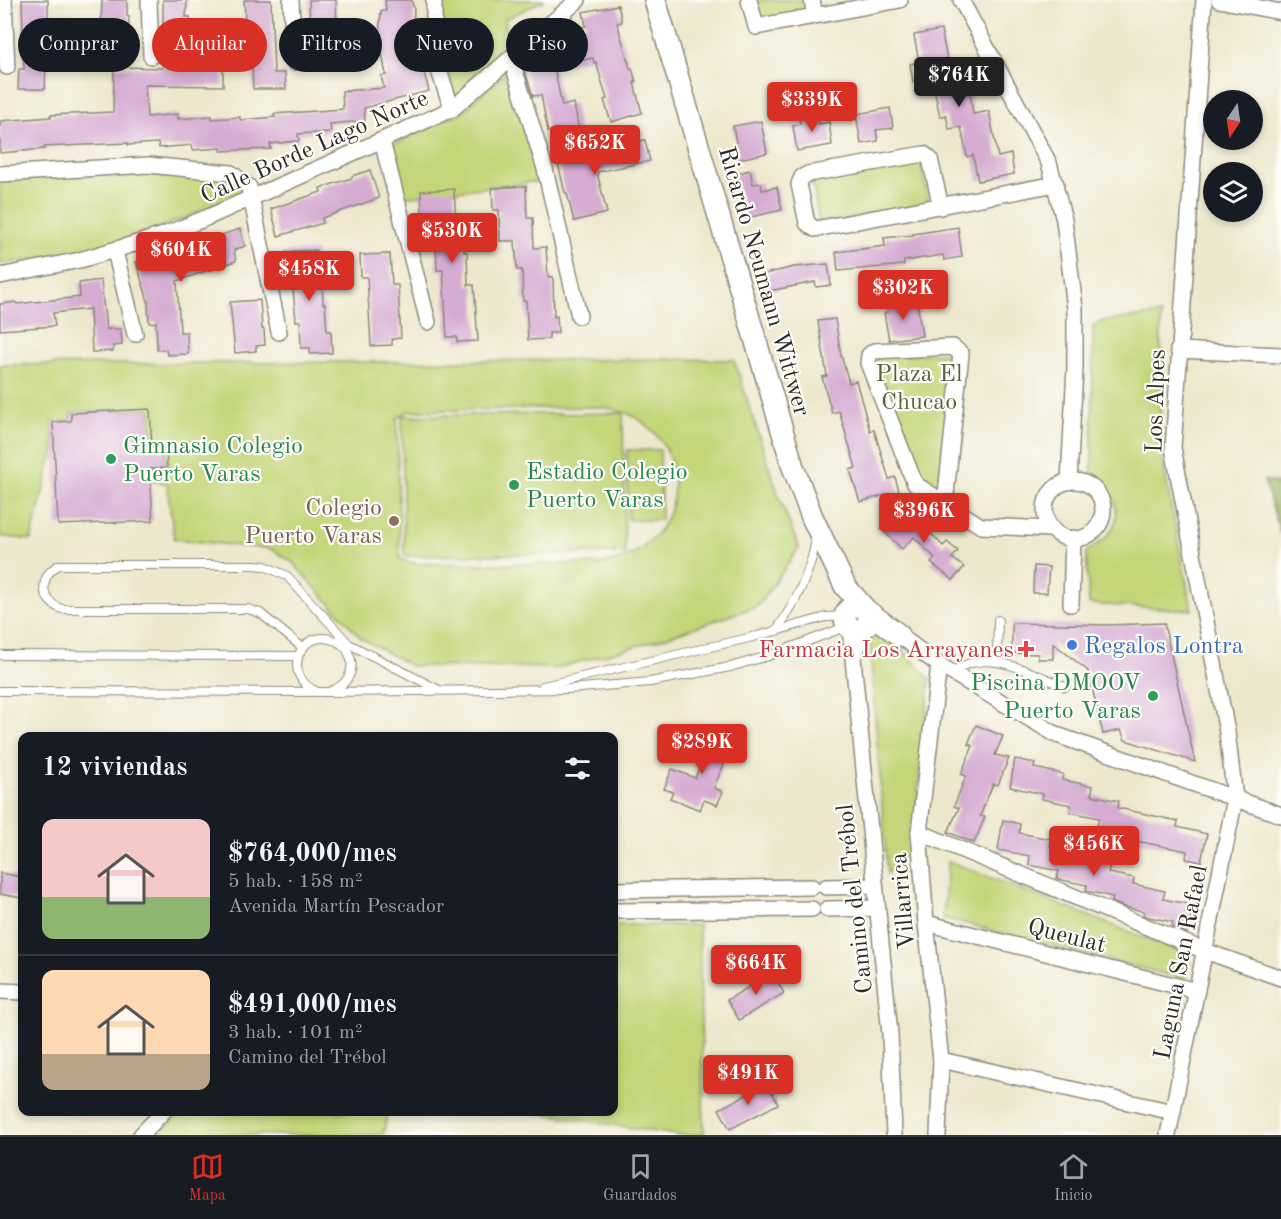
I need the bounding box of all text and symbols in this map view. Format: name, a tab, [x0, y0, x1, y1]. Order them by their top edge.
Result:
chip: Comprar	[18, 18, 140, 72]
chip: Alquilar	[152, 18, 267, 72]
chip: Filtros	[279, 18, 382, 72]
chip: Nuevo	[394, 18, 494, 72]
chip: Piso	[506, 18, 588, 72]
pin: $764K	[917, 57, 1001, 108]
text: $764K	[928, 66, 990, 86]
pin: $339K	[770, 82, 854, 133]
street label: Calle Borde Lago Norte	[197, 87, 432, 209]
north arrow	[1203, 90, 1263, 150]
map controls	[1203, 90, 1263, 222]
text: $339K	[781, 91, 843, 111]
pin: $652K	[553, 125, 637, 176]
text: $652K	[564, 134, 626, 154]
street label: Ricardo Neumann Wittwer	[713, 144, 813, 419]
button: layers	[1203, 162, 1263, 222]
pin: $530K	[410, 213, 494, 264]
text: $530K	[421, 222, 483, 242]
pin: $604K	[139, 232, 223, 283]
text: $604K	[150, 241, 212, 261]
pin: $458K	[267, 251, 351, 302]
text: $458K	[278, 260, 340, 280]
pin: $302K	[861, 270, 945, 321]
text: $302K	[872, 279, 934, 299]
street label: Los Alpes	[1143, 349, 1171, 453]
park label: Plaza El Chucao	[876, 363, 962, 415]
place label: Gimnasio Colegio Puerto Varas	[123, 435, 303, 487]
marker: Gimnasio Colegio Puerto Varas	[104, 452, 118, 466]
place label: Estadio Colegio Puerto Varas	[526, 461, 688, 513]
marker: Estadio Colegio Puerto Varas	[507, 478, 521, 492]
pin: $396K	[882, 493, 966, 544]
place label: Colegio Puerto Varas	[244, 497, 382, 549]
text: $396K	[893, 502, 955, 522]
marker: Colegio Puerto Varas	[387, 514, 401, 528]
place label: Regalos Lontra	[1084, 635, 1244, 659]
marker: Regalos Lontra	[1065, 638, 1079, 652]
place label: Farmacia Los Arrayanes	[758, 639, 1014, 663]
marker: Farmacia Los Arrayanes	[1019, 642, 1033, 656]
place label: Piscina DMOOV Puerto Varas	[970, 672, 1141, 724]
marker: Piscina DMOOV Puerto Varas	[1146, 689, 1160, 703]
pin: $289K	[660, 724, 744, 775]
text: $289K	[671, 733, 733, 753]
icon: filters	[561, 752, 594, 785]
text: 12 viviendas	[42, 755, 188, 781]
street label: Camino del Trébol	[834, 803, 878, 995]
pin: $456K	[1052, 826, 1136, 877]
text: $456K	[1063, 835, 1125, 855]
text: $764,000/mes	[228, 841, 397, 867]
icon: home	[90, 843, 162, 915]
street label: Villarrica	[888, 851, 920, 950]
street label: Laguna San Rafael	[1151, 863, 1213, 1062]
text: 5 hab. · 158 m²	[228, 872, 362, 892]
text: Avenida Martín Pescador	[228, 897, 444, 917]
street label: Queulat	[1025, 916, 1108, 958]
pin: $664K	[714, 945, 798, 996]
text: $664K	[725, 954, 787, 974]
text: $491,000/mes	[228, 992, 397, 1018]
icon: home	[90, 994, 162, 1066]
text: 3 hab. · 101 m²	[228, 1023, 362, 1043]
text: Camino del Trébol	[228, 1048, 387, 1068]
pin: $491K	[706, 1055, 790, 1106]
text: $491K	[717, 1064, 779, 1084]
tab: Mapa	[188, 1150, 226, 1206]
tab: Guardados	[603, 1150, 677, 1206]
tab: Inicio	[1054, 1150, 1093, 1206]

